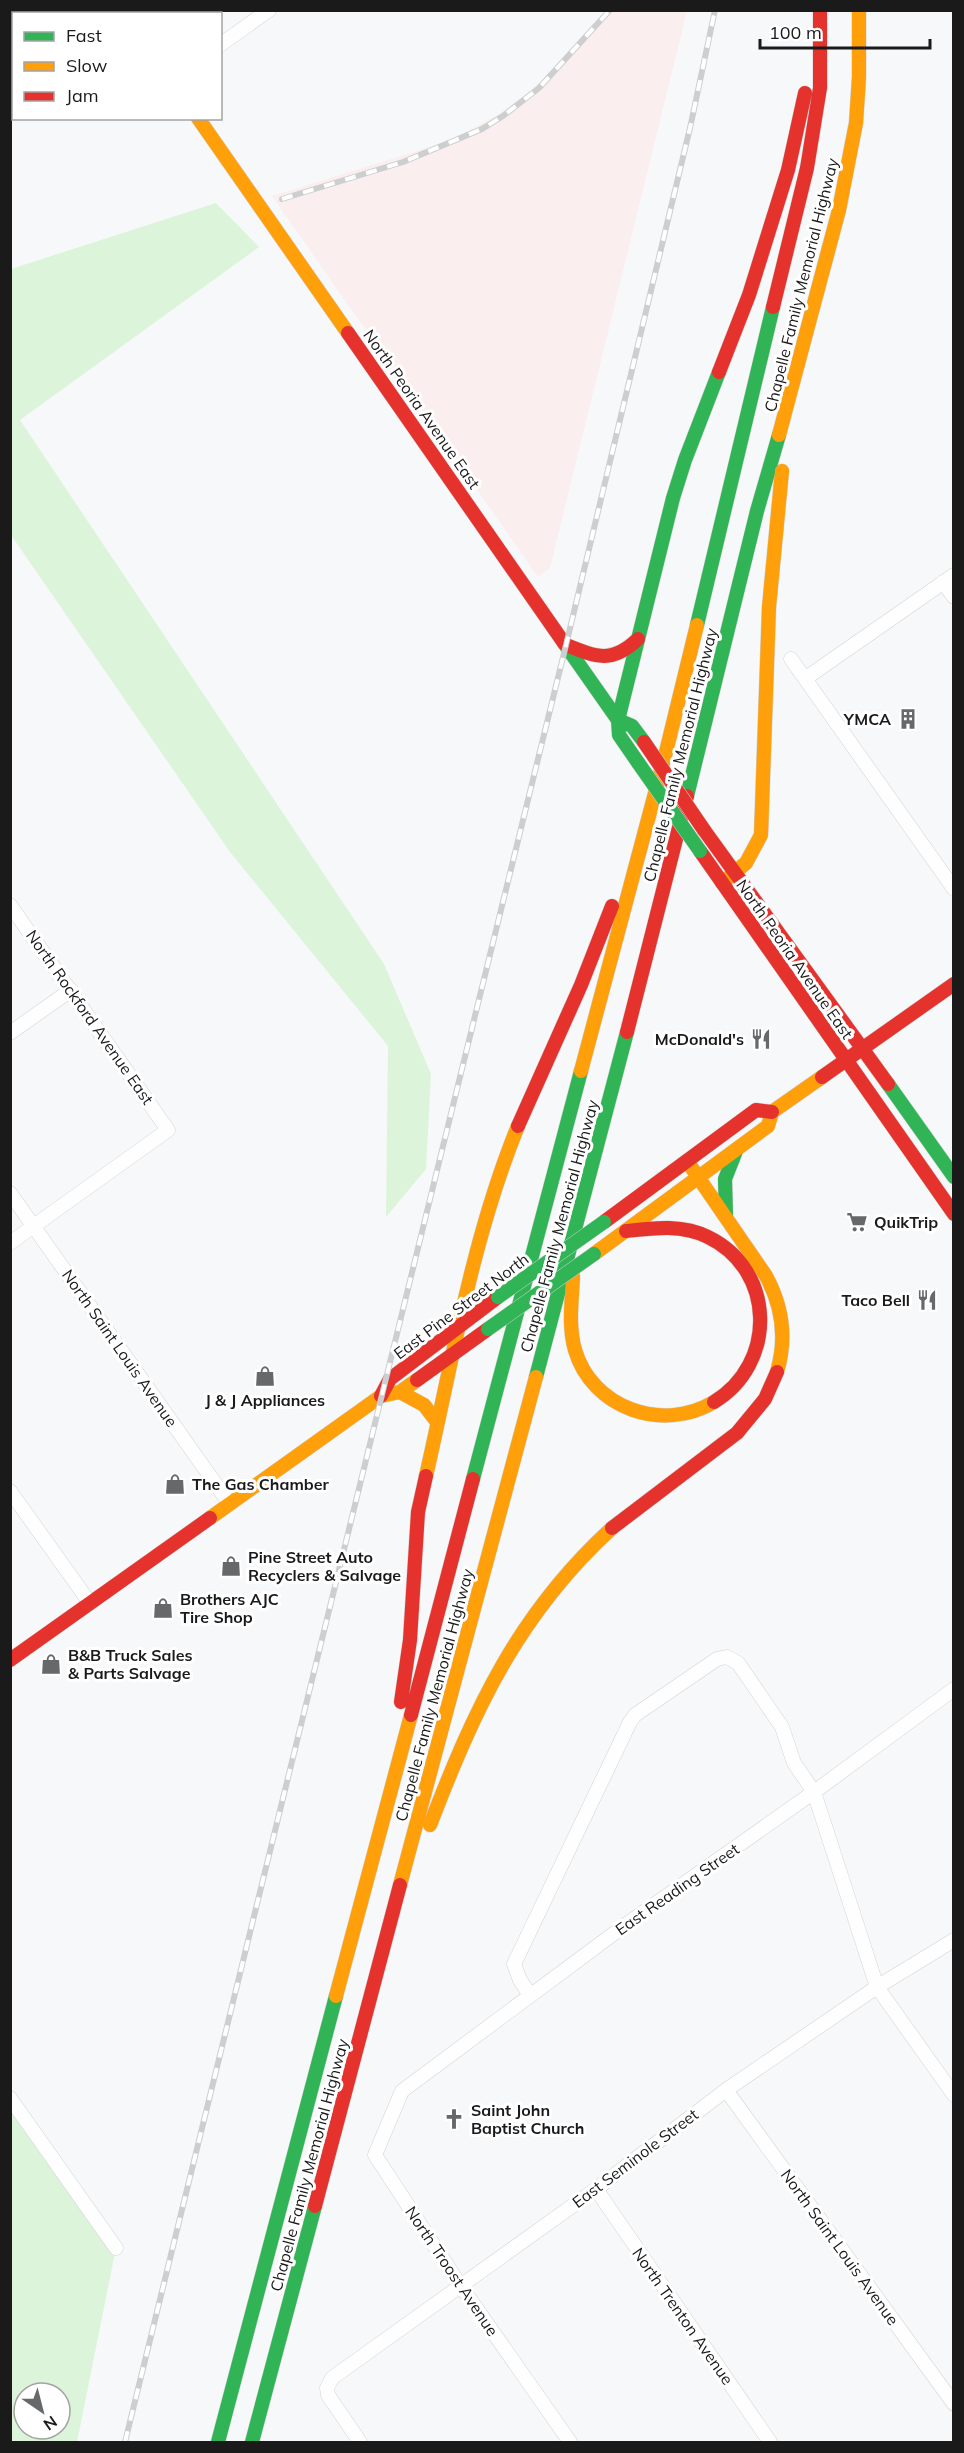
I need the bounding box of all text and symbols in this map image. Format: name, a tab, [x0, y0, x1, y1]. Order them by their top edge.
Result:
legend	[12, 12, 222, 120]
scale bar	[760, 12, 930, 50]
text: 100 m	[769, 21, 822, 44]
text: Fast	[66, 24, 102, 47]
text: Slow	[66, 54, 108, 77]
text: Jam	[66, 84, 99, 107]
street label: Chapelle Family Memorial Highway	[760, 156, 842, 414]
street label: North Peoria Avenue East	[359, 325, 485, 493]
street label: Chapelle Family Memorial Highway	[639, 626, 721, 884]
building icon: YMCA	[896, 707, 920, 731]
place label: YMCA	[843, 709, 891, 729]
street label: North Peoria Avenue East	[732, 875, 858, 1043]
street label: North Rockford Avenue East	[22, 926, 158, 1109]
restaurant icon: McDonald's	[749, 1027, 773, 1051]
place label: McDonald's	[655, 1029, 744, 1049]
street label: Chapelle Family Memorial Highway	[516, 1097, 603, 1355]
supermarket icon: QuikTrip	[845, 1210, 869, 1234]
place label: QuikTrip	[874, 1212, 938, 1232]
street label: East Pine Street North	[390, 1249, 532, 1363]
street label: North Saint Louis Avenue	[58, 1265, 182, 1431]
restaurant icon: Taco Bell	[915, 1288, 939, 1312]
place label: Taco Bell	[842, 1290, 910, 1310]
shop icon: J & J Appliances	[253, 1364, 277, 1388]
place label: J & J Appliances	[205, 1390, 325, 1410]
shop icon: The Gas Chamber	[163, 1472, 187, 1496]
place label: The Gas Chamber	[192, 1474, 329, 1494]
place label: Pine Street Auto Recyclers & Salvage	[248, 1547, 401, 1585]
shop icon: Pine Street Auto Recyclers & Salvage	[219, 1554, 243, 1578]
street label: Chapelle Family Memorial Highway	[391, 1566, 478, 1824]
place label: Brothers AJC Tire Shop	[180, 1589, 279, 1627]
shop icon: Brothers AJC Tire Shop	[151, 1596, 175, 1620]
place label: B&B Truck Sales & Parts Salvage	[68, 1645, 192, 1683]
shop icon: B&B Truck Sales & Parts Salvage	[39, 1652, 63, 1676]
street label: East Reading Street	[611, 1839, 743, 1939]
street label: Chapelle Family Memorial Highway	[266, 2036, 353, 2294]
place label: Saint John Baptist Church	[471, 2100, 584, 2138]
street label: East Seminole Street	[568, 2104, 702, 2212]
church icon: Saint John Baptist Church	[442, 2107, 466, 2131]
street label: North Saint Louis Avenue	[777, 2165, 903, 2329]
street label: North Troost Avenue	[401, 2202, 503, 2340]
street label: North Trenton Avenue	[628, 2244, 738, 2388]
north arrow	[12, 2381, 72, 2441]
text: N	[40, 2412, 61, 2435]

